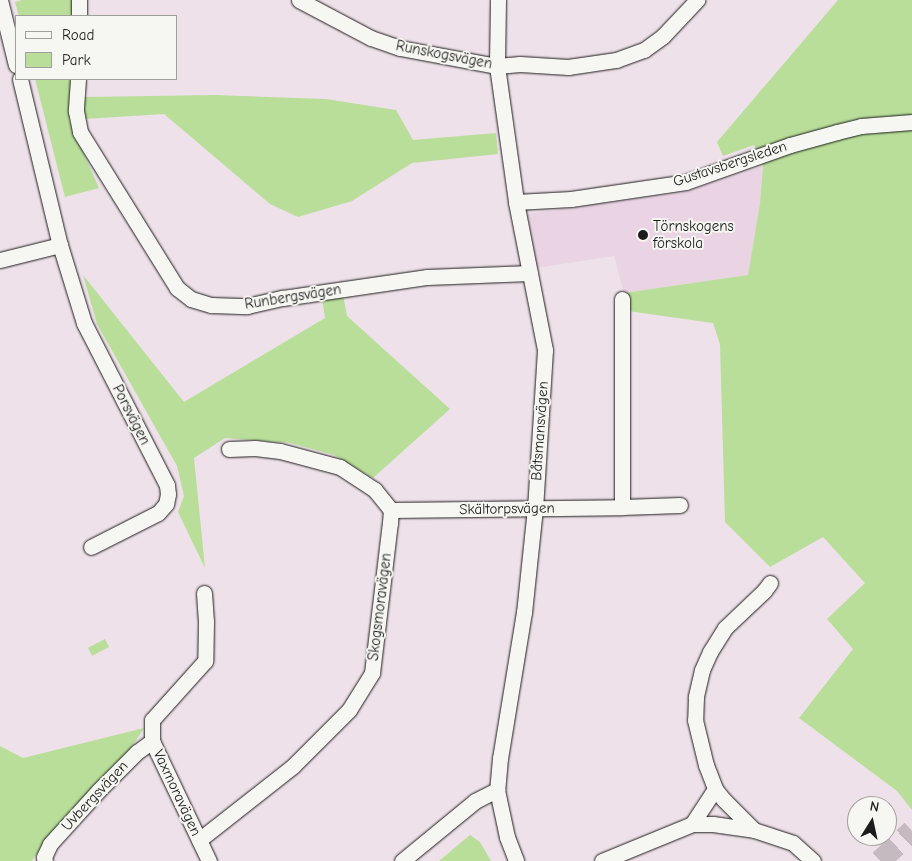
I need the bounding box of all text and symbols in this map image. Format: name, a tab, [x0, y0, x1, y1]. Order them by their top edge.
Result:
legend	[15, 15, 178, 80]
text: Road	[62, 26, 94, 44]
street label: Runskogsvägen	[394, 37, 494, 73]
text: Park	[62, 51, 91, 69]
street label: Gustavsbergsleden	[671, 137, 789, 191]
place label: Törnskogens förskola	[653, 217, 734, 252]
marker: Törnskogens förskola	[637, 229, 649, 241]
street label: Runbergsvägen	[243, 280, 343, 314]
street label: Båtsmansvägen	[528, 381, 552, 481]
street label: Porsvägen	[108, 382, 154, 448]
street label: Skältorpsvägen	[459, 499, 555, 519]
street label: Skogsmoravägen	[364, 552, 396, 662]
street label: Vaxmoravägen	[149, 747, 205, 839]
street label: Uvbergsvägen	[58, 757, 132, 835]
north arrow	[847, 796, 897, 846]
text: N	[869, 798, 880, 816]

